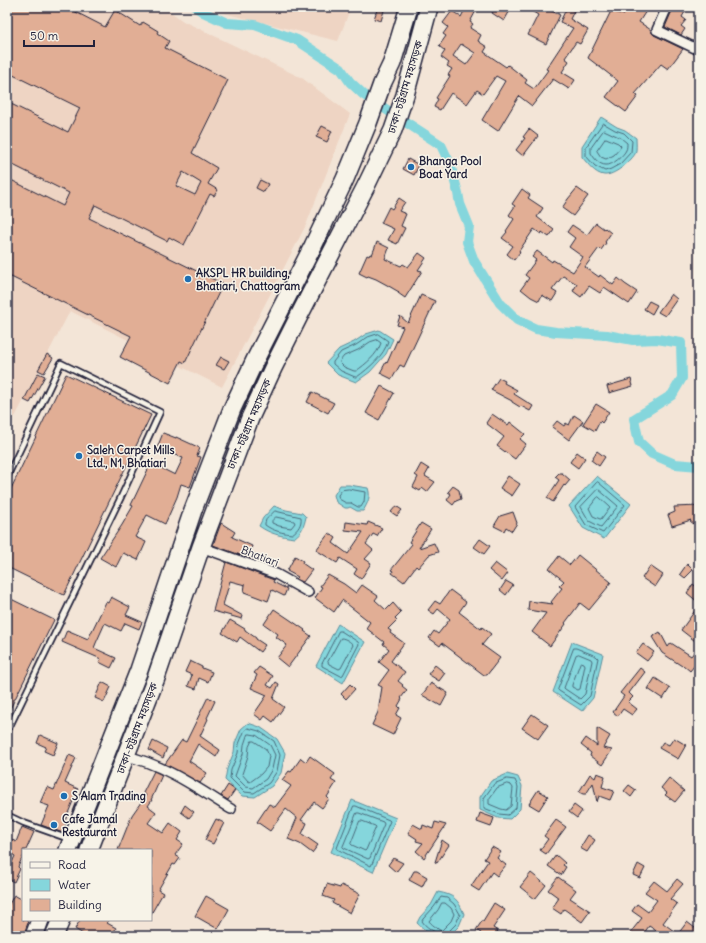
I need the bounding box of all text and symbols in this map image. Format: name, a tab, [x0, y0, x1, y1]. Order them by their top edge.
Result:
scale bar	[24, 22, 94, 48]
text: 50 m	[30, 28, 59, 43]
street label: ঢাকা-চট্টগ্রাম মহাসড়ক	[384, 39, 426, 136]
place label: Bhanga Pool Boat Yard	[419, 154, 481, 181]
marker: Bhanga Pool Boat Yard	[406, 162, 416, 172]
place label: AKSPL HR building, Bhatiari, Chattogram	[196, 266, 300, 294]
marker: AKSPL HR building, Bhatiari, Chattogram	[183, 274, 193, 284]
street label: ঢাকা-চট্টগ্রাম মহাসড়ক	[223, 377, 274, 472]
place label: Saleh Carpet Mills Ltd., N1, Bhatiari	[87, 443, 174, 470]
marker: Saleh Carpet Mills Ltd., N1, Bhatiari	[74, 451, 84, 461]
street label: Bhatiari	[239, 542, 281, 570]
street label: ঢাকা-চট্টগ্রাম মহাসড়ক	[113, 680, 161, 777]
place label: S Alam Trading	[72, 789, 146, 804]
marker: S Alam Trading	[59, 791, 69, 801]
place label: Cafe Jamal Restaurant	[62, 812, 118, 839]
marker: Cafe Jamal Restaurant	[49, 820, 59, 830]
legend	[22, 849, 152, 921]
text: Road	[58, 857, 86, 872]
text: Water	[58, 877, 91, 892]
text: Building	[58, 897, 102, 912]

